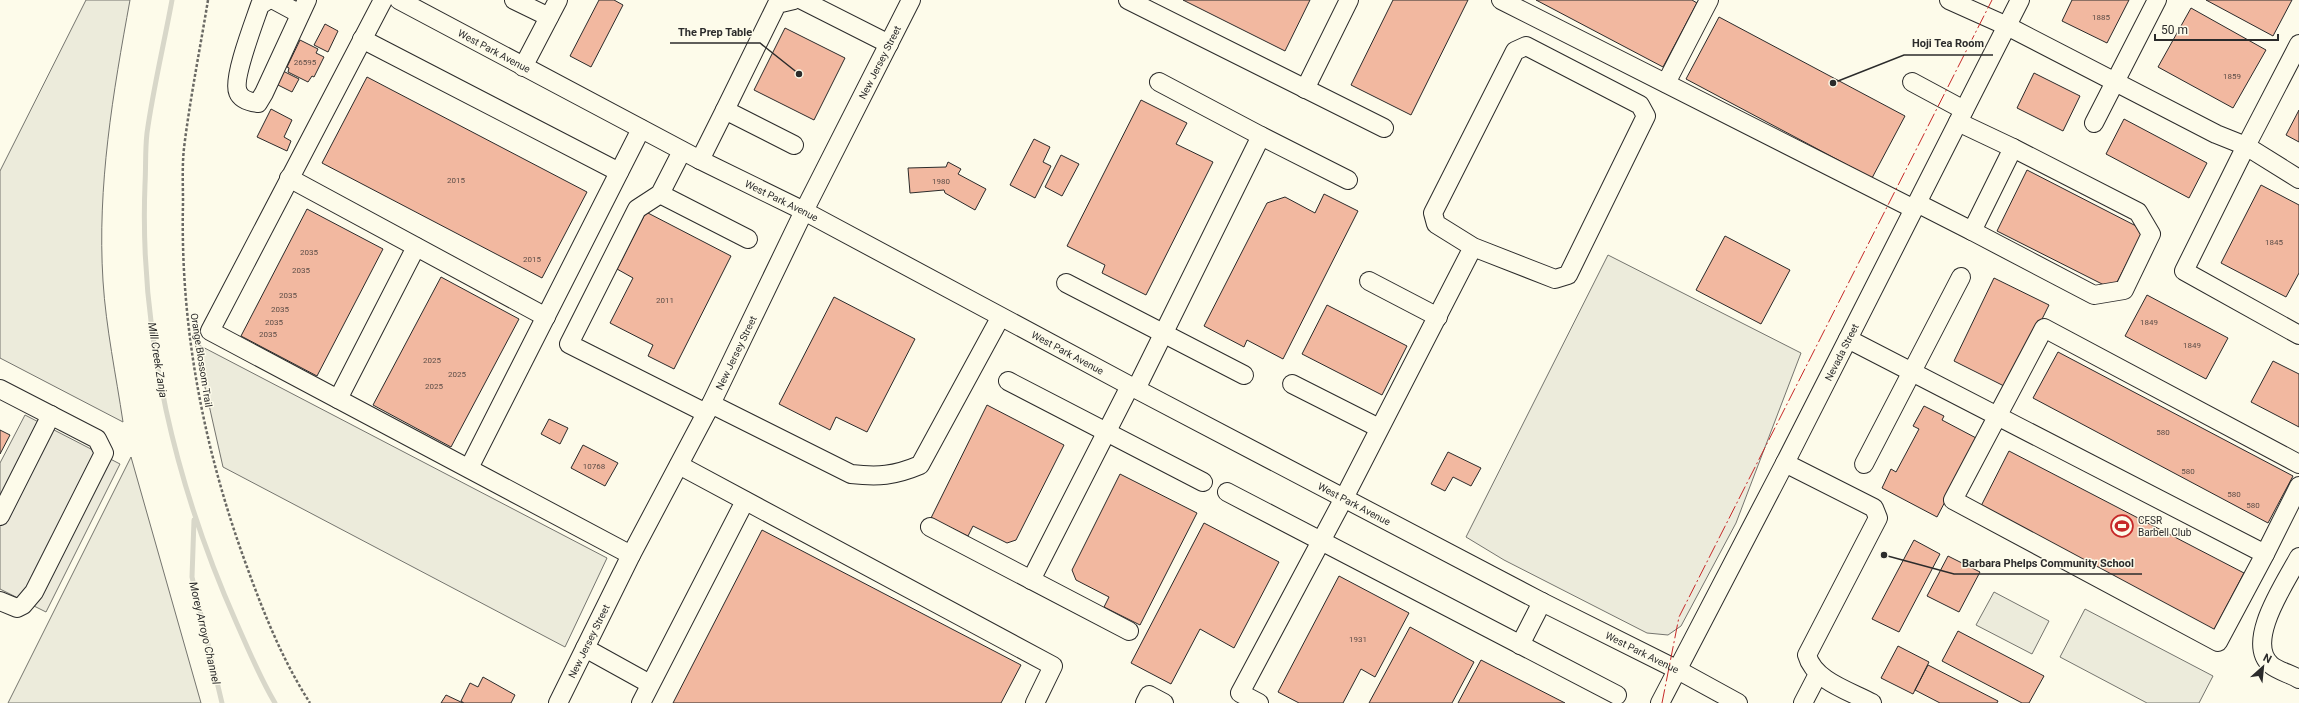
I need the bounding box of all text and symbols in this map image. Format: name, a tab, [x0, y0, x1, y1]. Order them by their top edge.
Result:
house number: 1885	[2092, 13, 2110, 22]
scale bar	[2155, 16, 2278, 42]
callout: The Prep Table	[670, 20, 760, 43]
text: 50 m	[2161, 23, 2188, 37]
street label: New Jersey Street	[857, 24, 903, 101]
text: The Prep Table	[678, 26, 752, 39]
street label: West Park Avenue	[456, 27, 532, 75]
callout: Hoji Tea Room	[1904, 32, 1993, 55]
text: Hoji Tea Room	[1912, 37, 1984, 50]
house number: 26595	[294, 58, 317, 67]
house number: 1859	[2223, 72, 2241, 81]
house number: 2015	[447, 176, 465, 185]
house number: 1980	[932, 177, 950, 186]
street label: West Park Avenue	[743, 178, 820, 224]
house number: 1845	[2265, 238, 2283, 247]
house number: 2035	[300, 248, 318, 257]
house number: 2015	[523, 255, 541, 264]
house number: 2035	[292, 266, 310, 275]
house number: 2035	[279, 291, 297, 300]
house number: 2011	[656, 296, 674, 305]
house number: 2035	[271, 305, 289, 314]
street label: Orange Blossom Trail	[189, 312, 214, 408]
street label: New Jersey Street	[714, 314, 759, 392]
house number: 2035	[265, 318, 283, 327]
house number: 1849	[2140, 318, 2158, 327]
water label: Mill Creek Zanja	[145, 321, 170, 399]
street label: Nevada Street	[1823, 322, 1861, 383]
street label: West Park Avenue	[1030, 329, 1106, 377]
house number: 2035	[259, 330, 277, 339]
house number: 1849	[2183, 341, 2201, 350]
house number: 2025	[423, 356, 441, 365]
house number: 2025	[448, 370, 466, 379]
house number: 2025	[425, 382, 443, 391]
house number: 580	[2156, 428, 2170, 437]
house number: 10768	[583, 462, 606, 471]
house number: 580	[2181, 467, 2195, 476]
street label: West Park Avenue	[1316, 480, 1392, 528]
house number: 580	[2227, 490, 2241, 499]
house number: 580	[2246, 501, 2260, 510]
sports icon: CFSR Barbell Club	[2109, 513, 2135, 539]
place label: CFSR Barbell Club	[2138, 515, 2192, 538]
callout: Barbara Phelps Community School	[1954, 551, 2142, 574]
text: Barbara Phelps Community School	[1962, 557, 2134, 570]
water label: Morey Arroyo Channel	[186, 581, 223, 686]
street label: New Jersey Street	[566, 603, 612, 680]
street label: West Park Avenue	[1604, 630, 1680, 675]
house number: 1931	[1349, 635, 1367, 644]
north arrow	[2243, 647, 2283, 687]
text: N	[2261, 651, 2274, 666]

